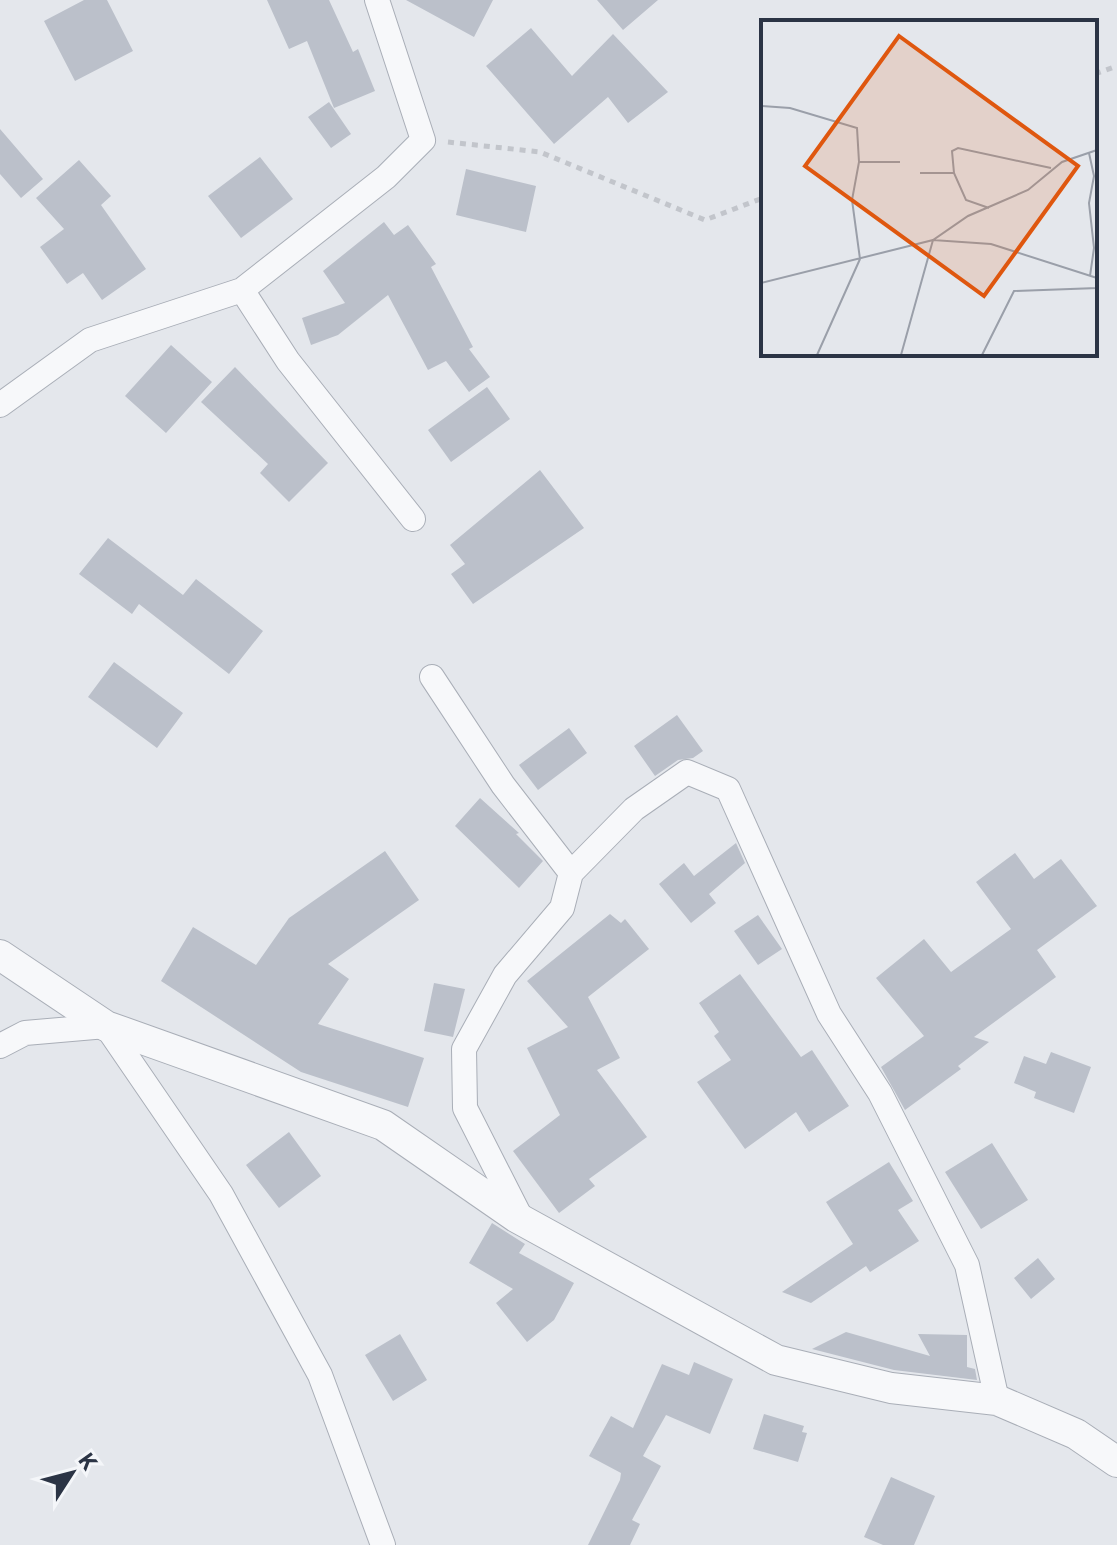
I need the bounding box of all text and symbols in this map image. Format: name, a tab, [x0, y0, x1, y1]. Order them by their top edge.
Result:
inset map	[761, 20, 1097, 356]
north arrow	[32, 1433, 112, 1513]
text: K	[74, 1449, 103, 1475]

